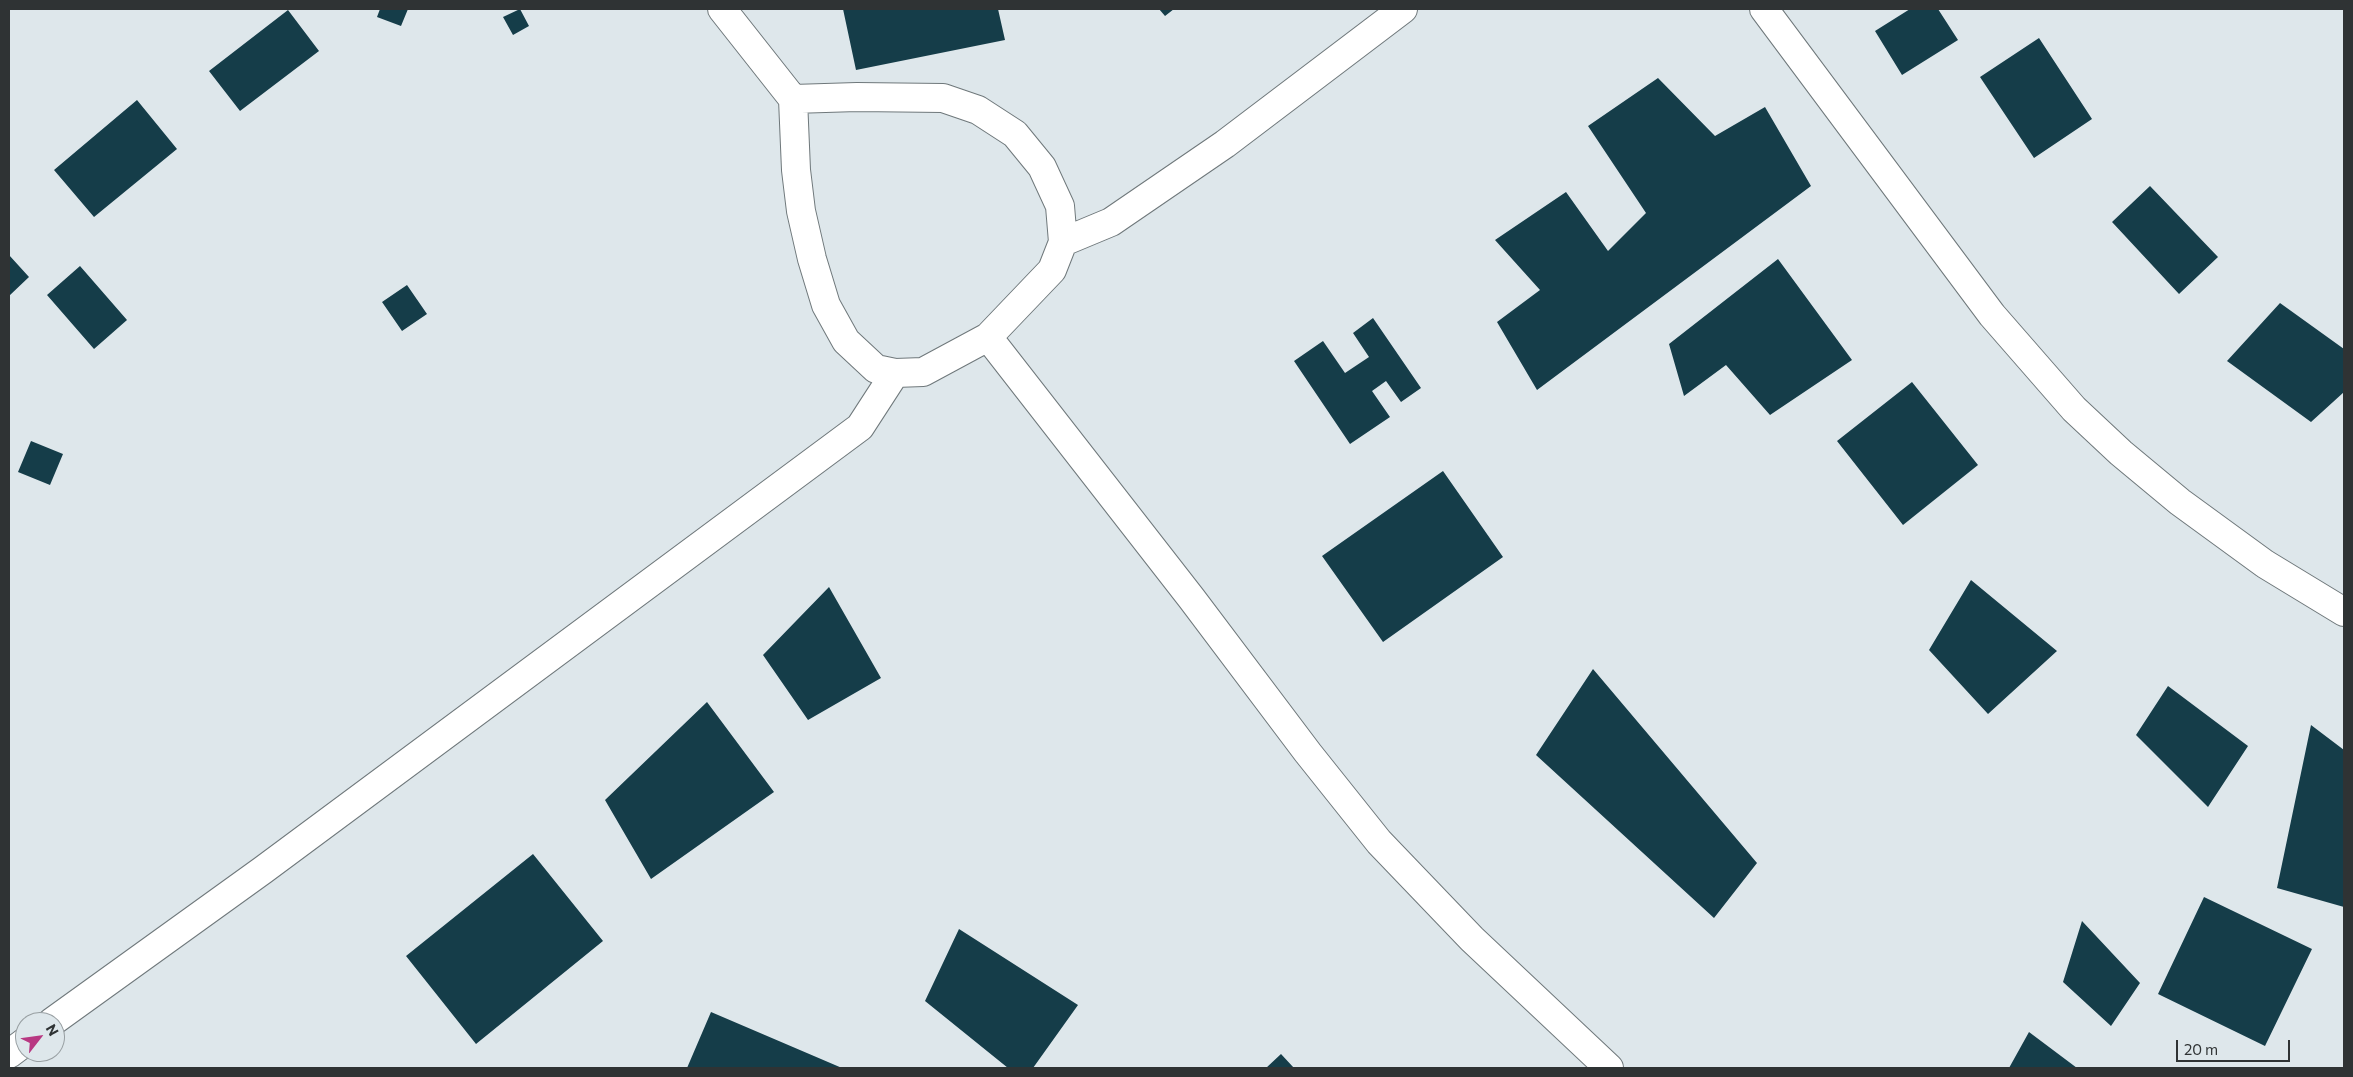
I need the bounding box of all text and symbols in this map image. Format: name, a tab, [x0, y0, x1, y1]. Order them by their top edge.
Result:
north arrow	[15, 1012, 65, 1062]
text: N	[43, 1021, 63, 1039]
scale bar	[2178, 1030, 2292, 1062]
text: 20 m	[2184, 1040, 2218, 1058]

